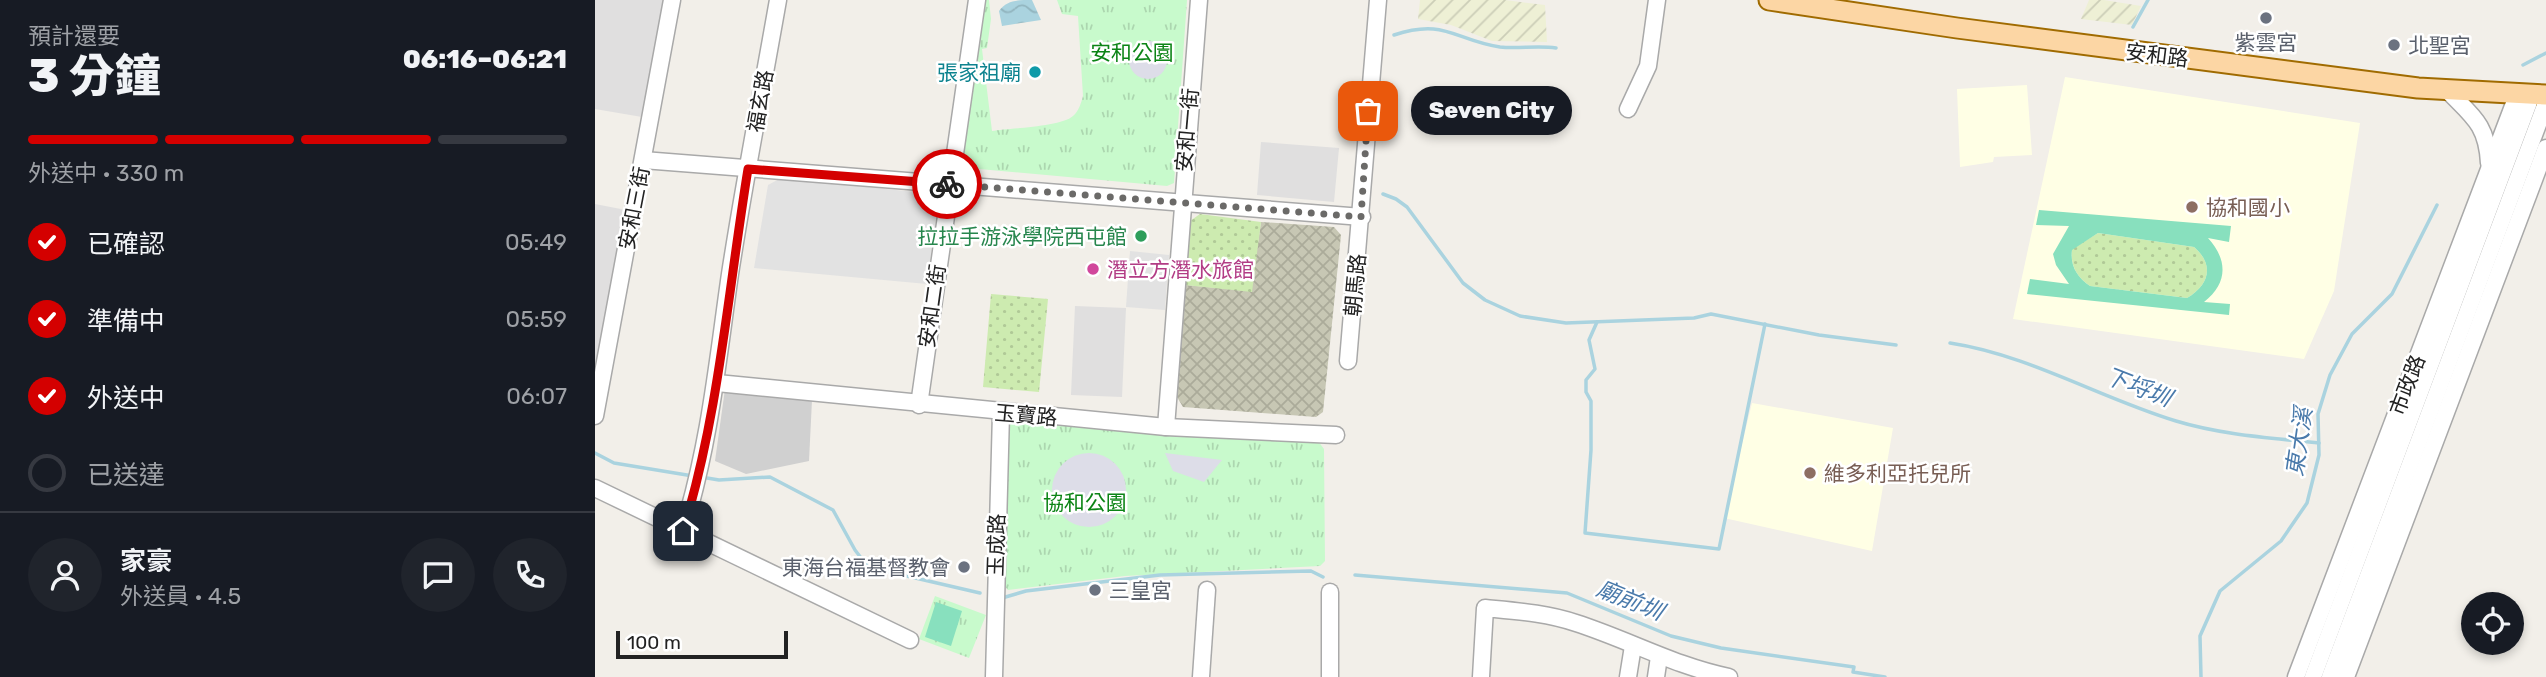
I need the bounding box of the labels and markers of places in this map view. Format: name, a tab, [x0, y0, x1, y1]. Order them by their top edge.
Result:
marker: 紫雲宮	[2258, 10, 2274, 26]
place label: 紫雲宮	[2235, 30, 2298, 55]
place label: 北聖宮	[2408, 33, 2471, 58]
marker: 北聖宮	[2386, 37, 2402, 53]
place label: 張家祖廟	[937, 60, 1021, 85]
marker: 張家祖廟	[1027, 64, 1043, 80]
pin	[1338, 81, 1398, 141]
callout: Seven City	[1410, 86, 1571, 136]
place label: 協和國小	[2206, 195, 2290, 220]
marker: 協和國小	[2184, 199, 2200, 215]
place label: 拉拉手游泳學院西屯館	[917, 224, 1127, 249]
marker: 拉拉手游泳學院西屯館	[1133, 228, 1149, 244]
place label: 潛立方潛水旅館	[1107, 257, 1254, 282]
marker: 潛立方潛水旅館	[1085, 261, 1101, 277]
place label: 維多利亞托兒所	[1824, 461, 1971, 486]
marker: 維多利亞托兒所	[1802, 465, 1818, 481]
pin	[653, 501, 713, 561]
place label: 東海台福基督教會	[782, 555, 950, 580]
marker: 東海台福基督教會	[956, 559, 972, 575]
place label: 三皇宮	[1109, 578, 1172, 603]
marker: 三皇宮	[1087, 582, 1103, 598]

